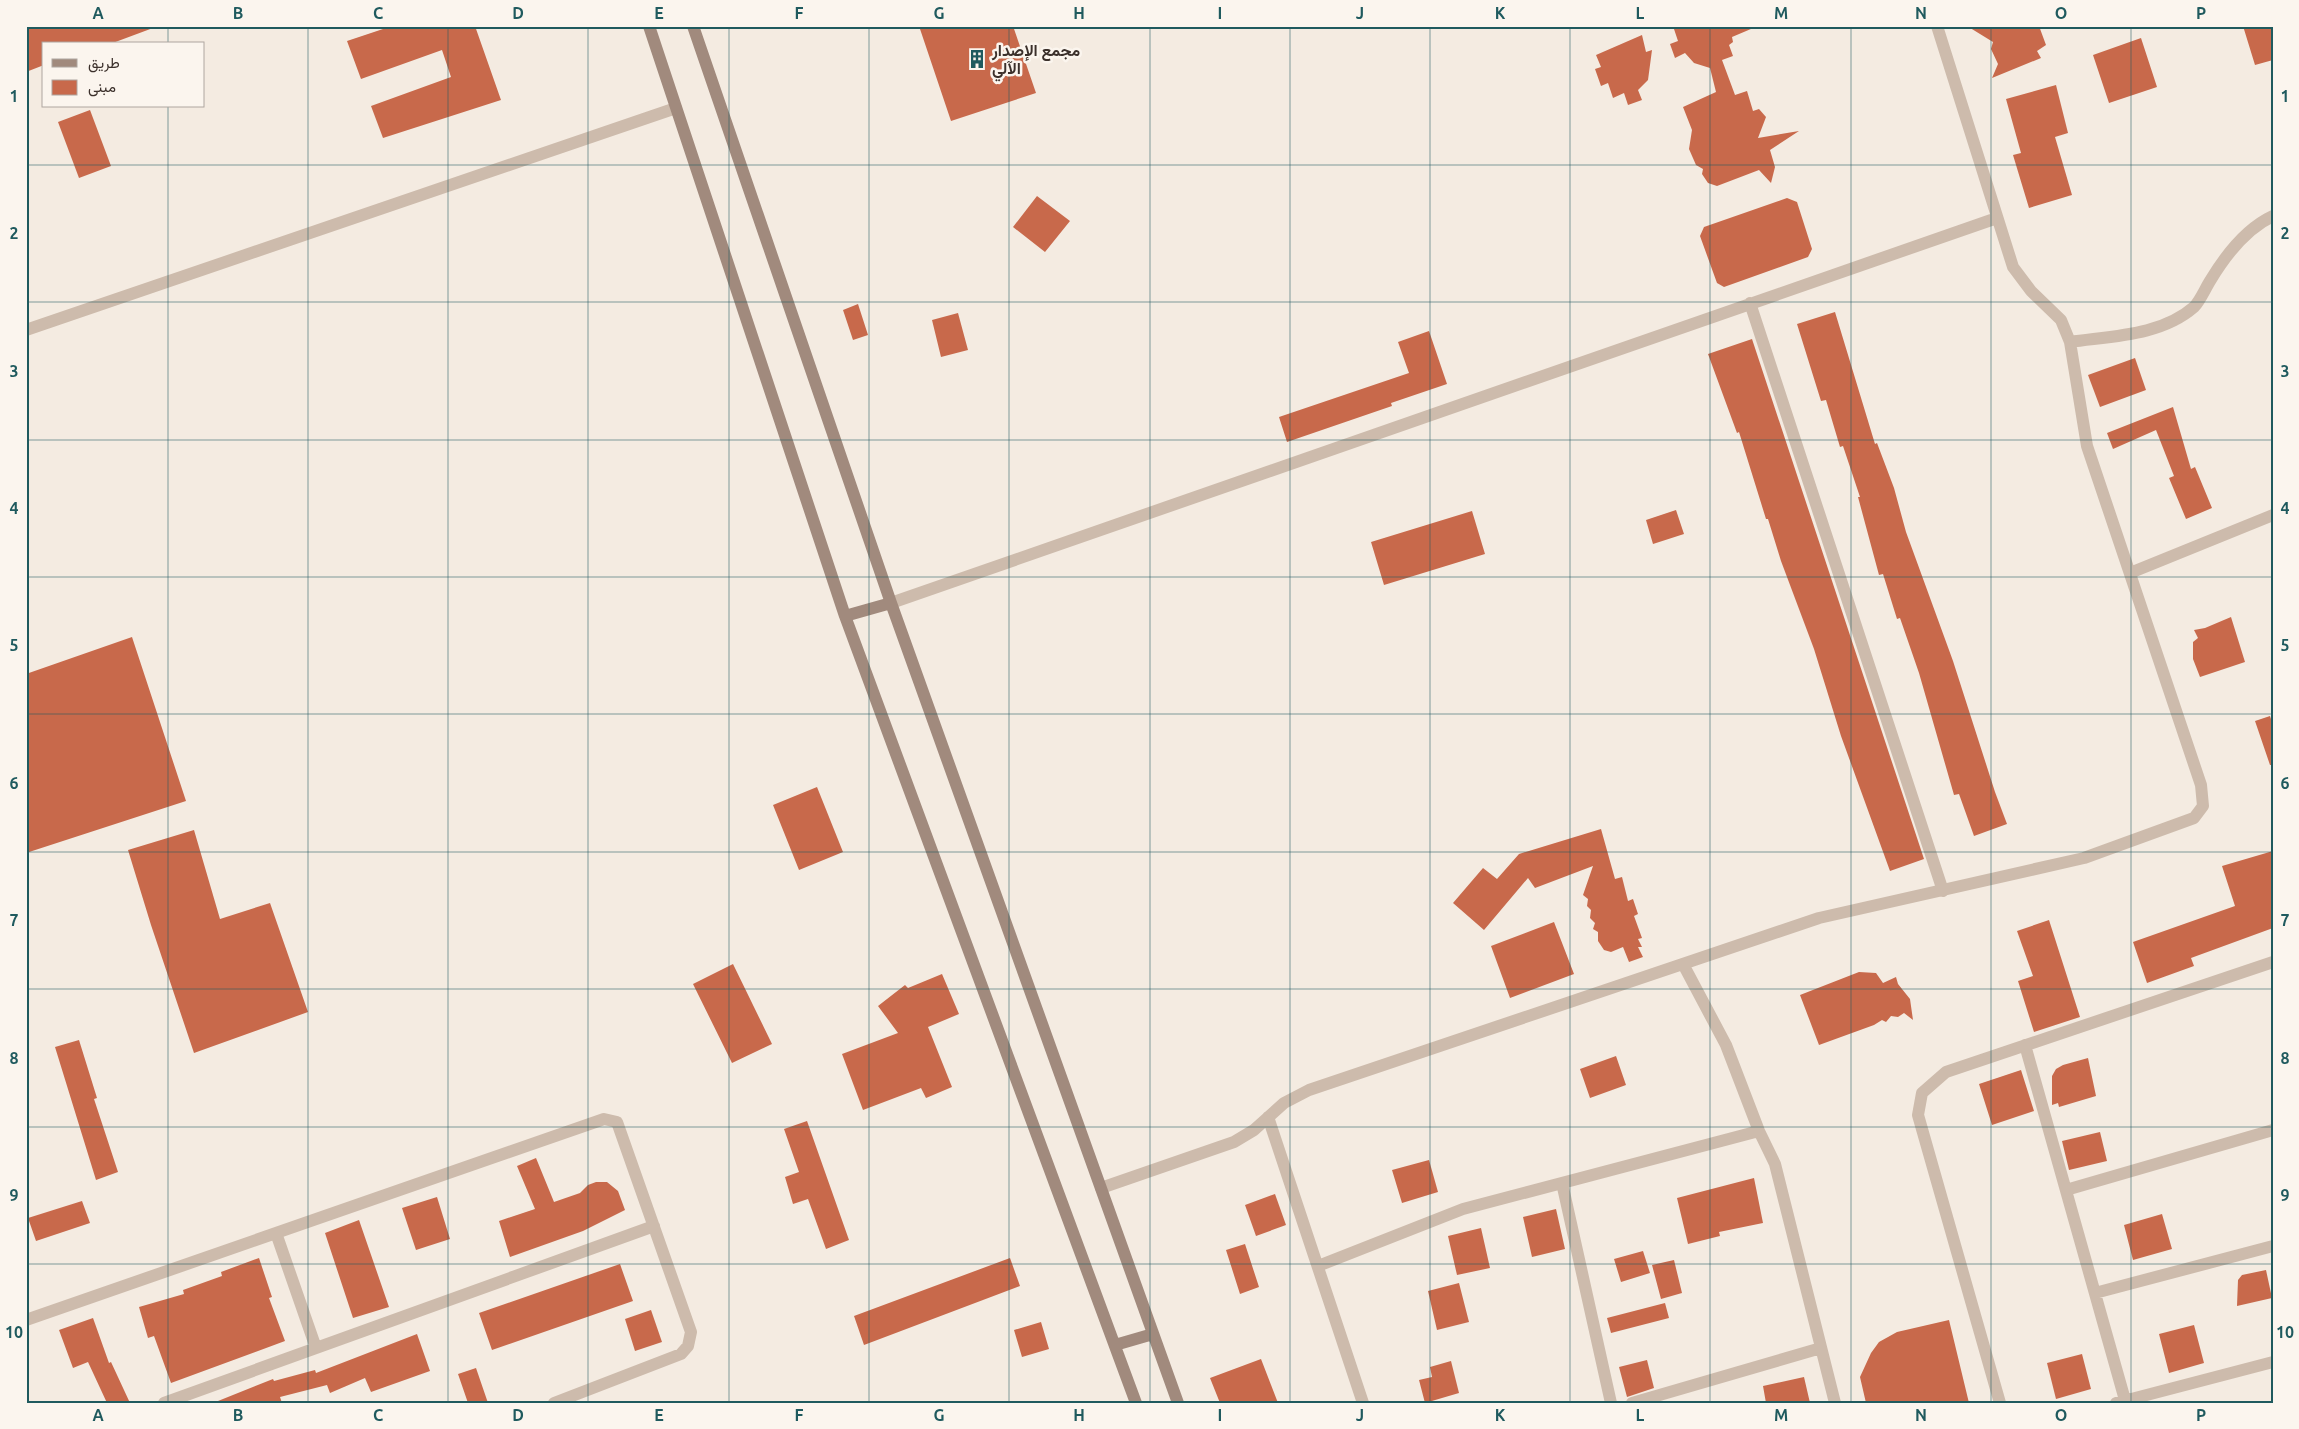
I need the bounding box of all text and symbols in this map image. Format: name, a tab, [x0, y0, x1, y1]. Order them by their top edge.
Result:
text: A	[92, 4, 104, 22]
text: B	[233, 4, 243, 22]
text: C	[373, 4, 383, 22]
text: D	[512, 4, 524, 22]
text: E	[654, 4, 664, 22]
text: F	[795, 4, 804, 22]
text: G	[933, 4, 945, 22]
text: H	[1073, 4, 1085, 22]
text: I	[1218, 4, 1222, 22]
text: J	[1356, 4, 1364, 22]
text: K	[1495, 4, 1506, 22]
text: L	[1636, 4, 1645, 22]
text: M	[1774, 4, 1788, 22]
text: N	[1915, 4, 1927, 22]
text: O	[2055, 4, 2067, 22]
text: P	[2196, 4, 2206, 22]
place label: مجمع الإصدار الآلي	[991, 41, 1080, 82]
legend	[42, 42, 205, 108]
building icon: مجمع الإصدار الآلي	[966, 48, 988, 70]
text: طريق	[88, 54, 120, 73]
text: مبنى	[88, 78, 116, 97]
text: 1	[9, 87, 19, 105]
text: 1	[2280, 87, 2290, 105]
text: 2	[9, 224, 19, 242]
text: 2	[2280, 224, 2290, 242]
text: 3	[9, 362, 19, 380]
text: 3	[2280, 362, 2290, 380]
text: 4	[9, 499, 19, 517]
text: 4	[2280, 499, 2290, 517]
text: 5	[9, 636, 19, 654]
text: 5	[2280, 636, 2290, 654]
text: 6	[9, 774, 19, 792]
text: 6	[2280, 774, 2290, 792]
text: 7	[9, 911, 19, 929]
text: 7	[2280, 911, 2290, 929]
text: 8	[9, 1049, 19, 1067]
text: 8	[2280, 1049, 2290, 1067]
text: 9	[9, 1186, 19, 1204]
text: 9	[2280, 1186, 2290, 1204]
text: 10	[5, 1323, 23, 1341]
text: 10	[2276, 1323, 2294, 1341]
text: A	[92, 1406, 104, 1424]
text: B	[233, 1406, 243, 1424]
text: C	[373, 1406, 383, 1424]
text: D	[512, 1406, 524, 1424]
text: E	[654, 1406, 664, 1424]
text: F	[795, 1406, 804, 1424]
text: G	[933, 1406, 945, 1424]
text: H	[1073, 1406, 1085, 1424]
text: I	[1218, 1406, 1222, 1424]
text: J	[1356, 1406, 1364, 1424]
text: K	[1495, 1406, 1506, 1424]
text: L	[1636, 1406, 1645, 1424]
text: M	[1774, 1406, 1788, 1424]
text: N	[1915, 1406, 1927, 1424]
text: O	[2055, 1406, 2067, 1424]
text: P	[2196, 1406, 2206, 1424]

